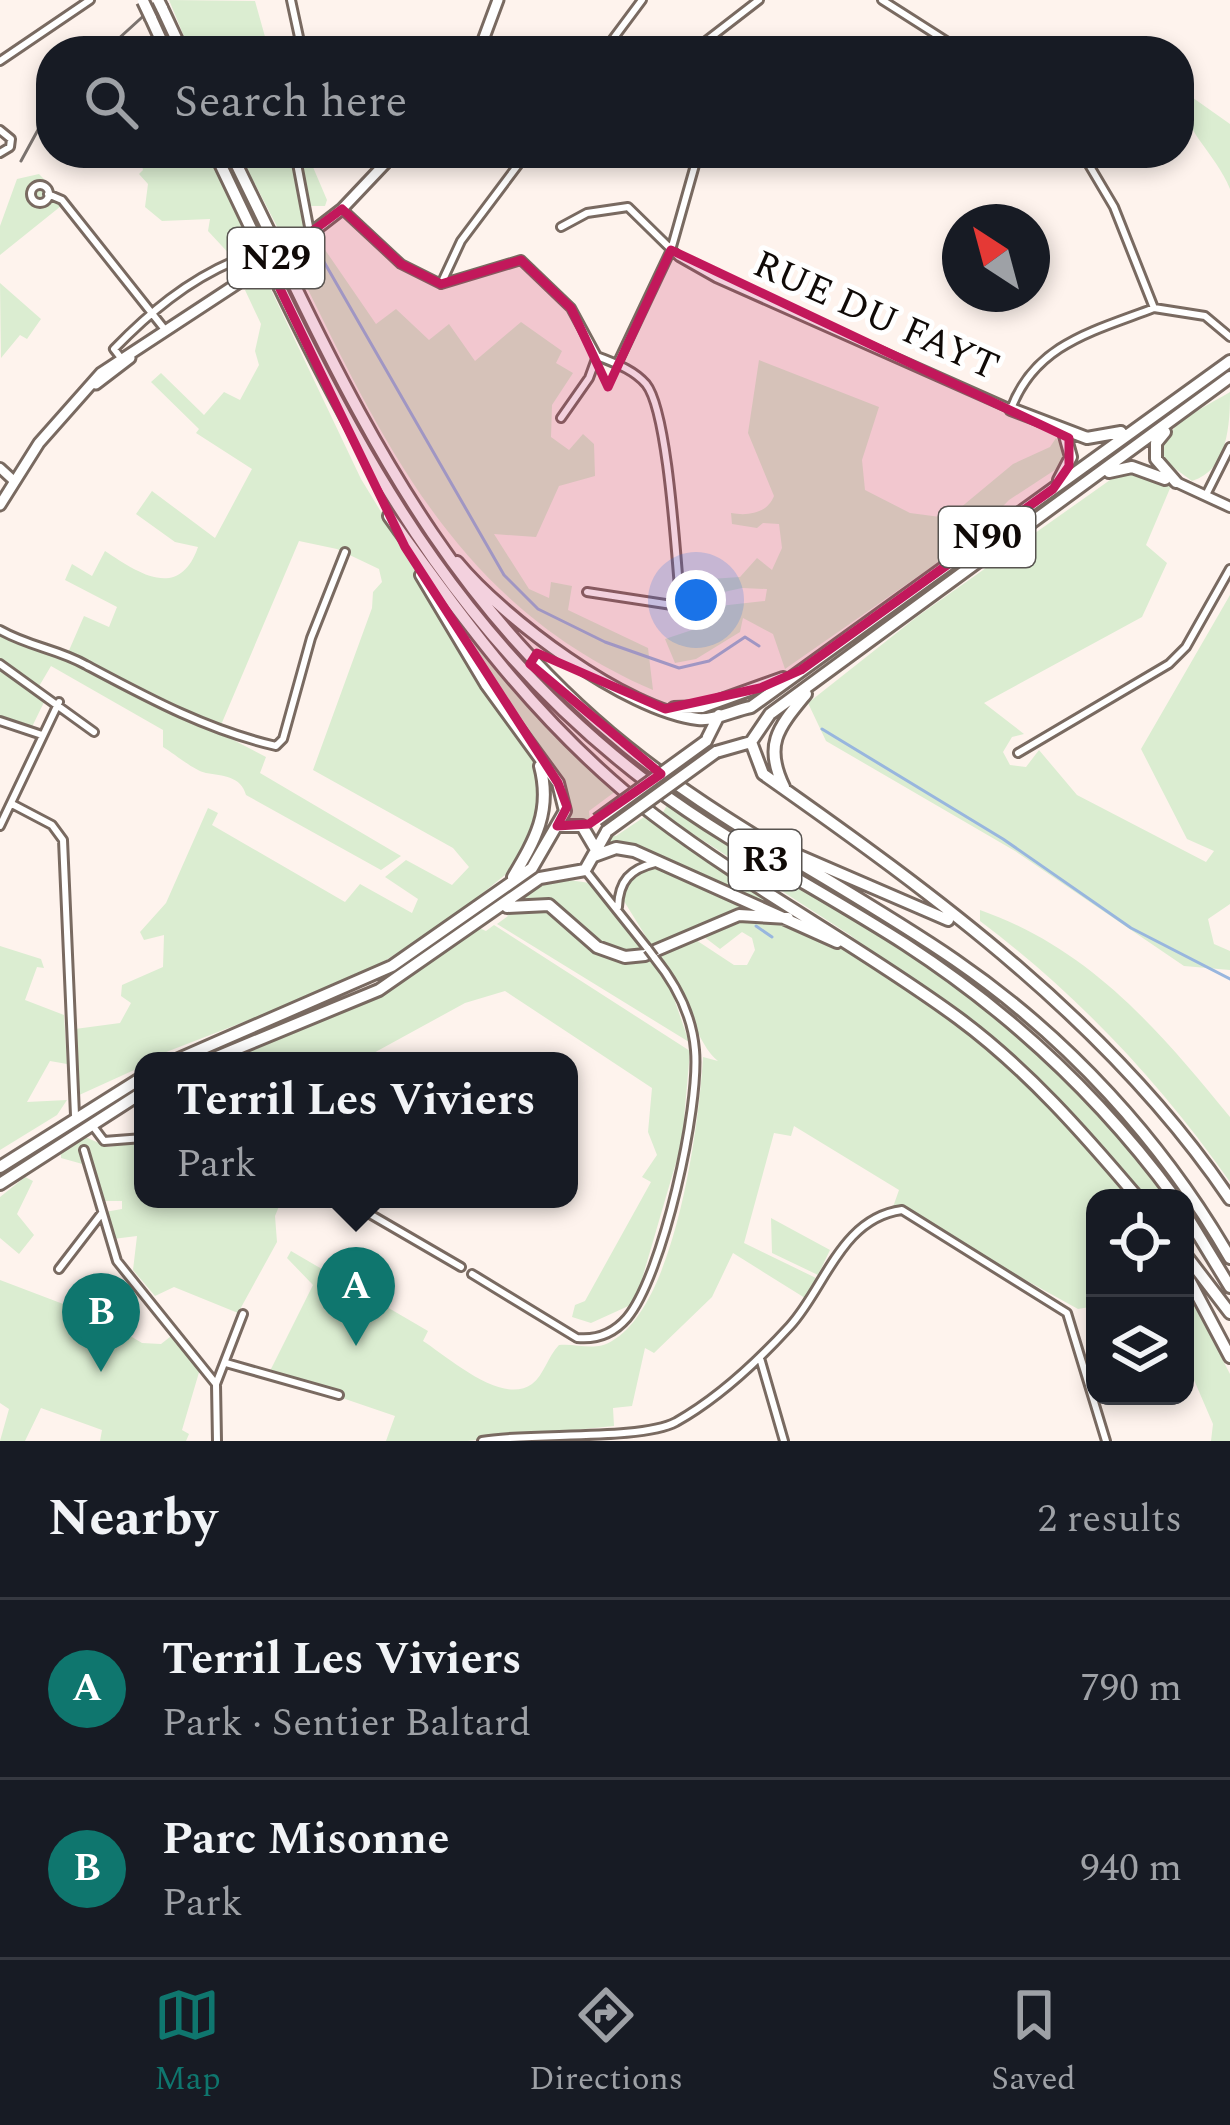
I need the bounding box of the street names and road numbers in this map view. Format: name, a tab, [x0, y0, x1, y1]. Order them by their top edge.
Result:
road number: N29	[228, 228, 324, 288]
street label: RUE DU FAYT	[744, 235, 1008, 397]
road number: N90	[939, 507, 1035, 567]
road number: R3	[729, 830, 801, 890]

